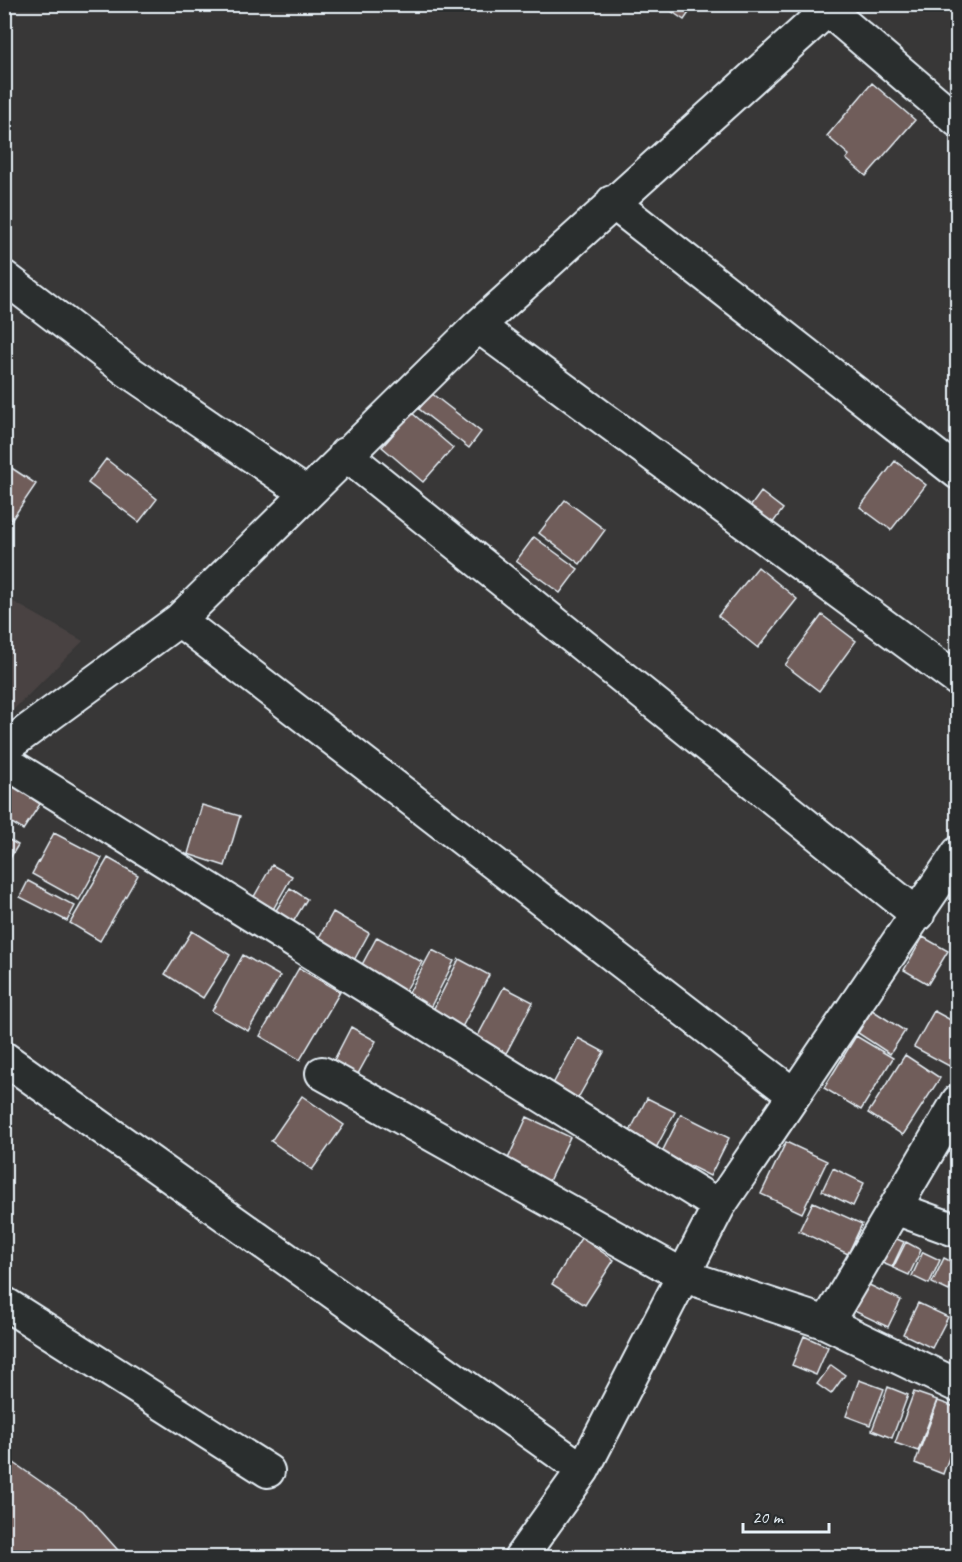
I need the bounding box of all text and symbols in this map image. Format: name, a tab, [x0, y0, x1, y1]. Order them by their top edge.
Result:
scale bar	[743, 1496, 828, 1534]
text: 20 m	[752, 1506, 785, 1528]

